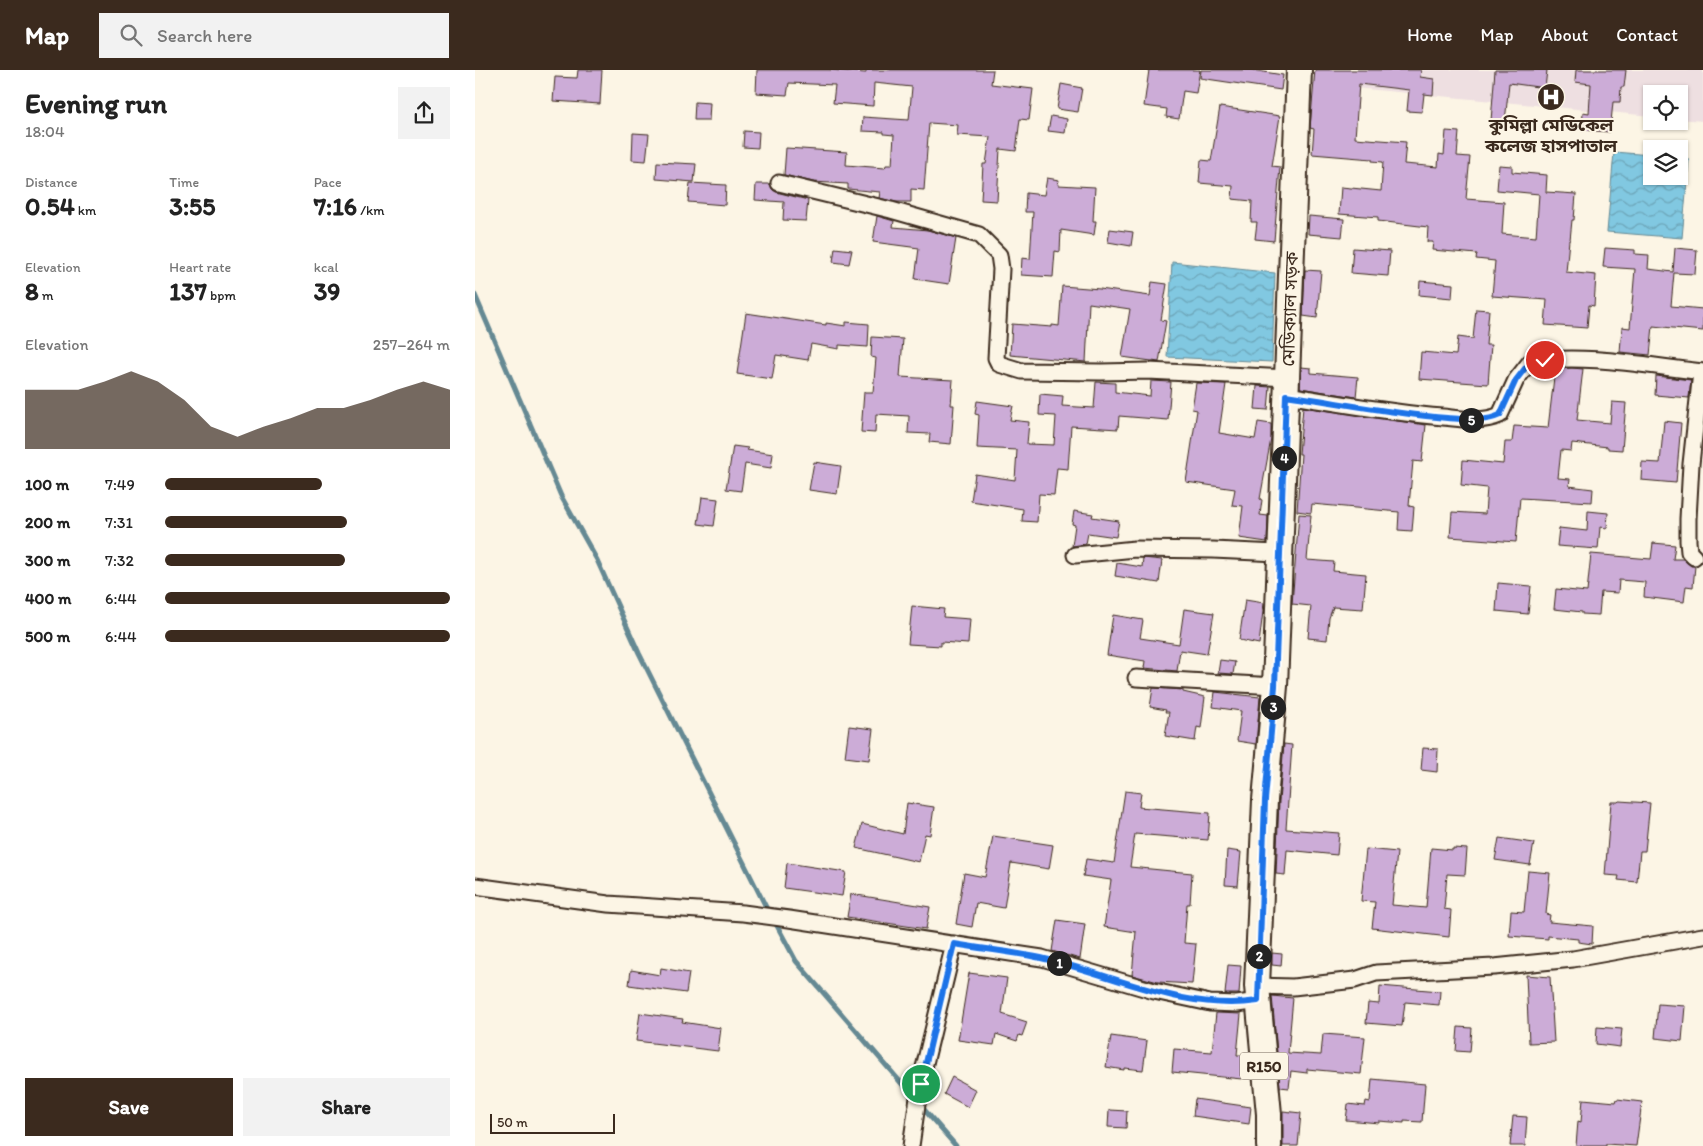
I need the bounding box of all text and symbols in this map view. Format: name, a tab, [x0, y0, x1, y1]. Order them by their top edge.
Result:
search box	[99, 13, 449, 58]
text: Map	[25, 21, 69, 50]
icon: search	[117, 21, 145, 49]
text: Search here	[157, 24, 252, 47]
text: Home	[1407, 24, 1453, 46]
text: Map	[1481, 24, 1514, 46]
text: About	[1542, 24, 1588, 46]
text: Contact	[1616, 24, 1678, 46]
hospital icon: কুমিল্লা মেডিকেল কলেজ হাসপাতাল	[1536, 82, 1566, 112]
map controls	[1643, 85, 1688, 185]
button: locate	[1643, 85, 1688, 130]
text: Evening run	[25, 86, 167, 120]
button: share	[398, 87, 450, 139]
place label: কুমিল্লা মেডিকেল কলেজ হাসপাতাল	[1484, 114, 1617, 157]
text: 18:04	[25, 122, 65, 141]
button: layers	[1643, 140, 1688, 185]
text: Distance	[25, 174, 77, 191]
text: Time	[169, 174, 199, 191]
text: Pace	[314, 174, 342, 191]
text: 0.54	[25, 191, 75, 221]
text: 3:55	[169, 191, 215, 221]
text: 7:16	[314, 191, 357, 221]
text: km	[75, 202, 96, 219]
text: /km	[357, 202, 385, 219]
street label: মেডিক্যাল সড়ক	[1277, 251, 1303, 367]
text: Elevation	[25, 259, 81, 276]
text: Heart rate	[169, 259, 231, 276]
text: kcal	[314, 259, 339, 276]
text: 8	[25, 276, 39, 306]
text: 137	[169, 276, 207, 306]
text: 39	[314, 276, 340, 306]
text: m	[39, 287, 54, 304]
text: bpm	[207, 287, 236, 304]
text: Elevation	[25, 335, 89, 354]
text: 257–264 m	[373, 335, 450, 354]
pin	[1524, 339, 1566, 381]
icon: check	[1531, 346, 1559, 374]
pin: 5	[1459, 408, 1483, 432]
text: 5	[1468, 412, 1475, 429]
pin: 4	[1271, 446, 1297, 470]
text: 4	[1280, 450, 1289, 467]
text: 100 m	[25, 475, 69, 494]
text: 7:49	[105, 475, 135, 494]
text: 200 m	[25, 513, 70, 532]
text: 7:31	[105, 513, 133, 532]
text: 300 m	[25, 551, 71, 570]
text: 7:32	[105, 551, 134, 570]
text: 400 m	[25, 589, 71, 608]
text: 6:44	[105, 589, 137, 608]
text: 500 m	[25, 627, 70, 646]
text: 6:44	[105, 627, 137, 646]
pin: 3	[1261, 694, 1285, 720]
text: 3	[1270, 699, 1277, 716]
pin: 2	[1247, 944, 1271, 968]
text: 2	[1256, 948, 1263, 965]
pin: 1	[1047, 950, 1071, 976]
text: 1	[1056, 955, 1063, 972]
road number: R150	[1240, 1052, 1288, 1079]
pin	[900, 1063, 942, 1105]
icon: arrive	[907, 1070, 935, 1098]
button: Save	[25, 1078, 233, 1136]
button: Share	[243, 1078, 450, 1136]
scale bar	[490, 1111, 615, 1134]
text: 50 m	[497, 1114, 528, 1131]

